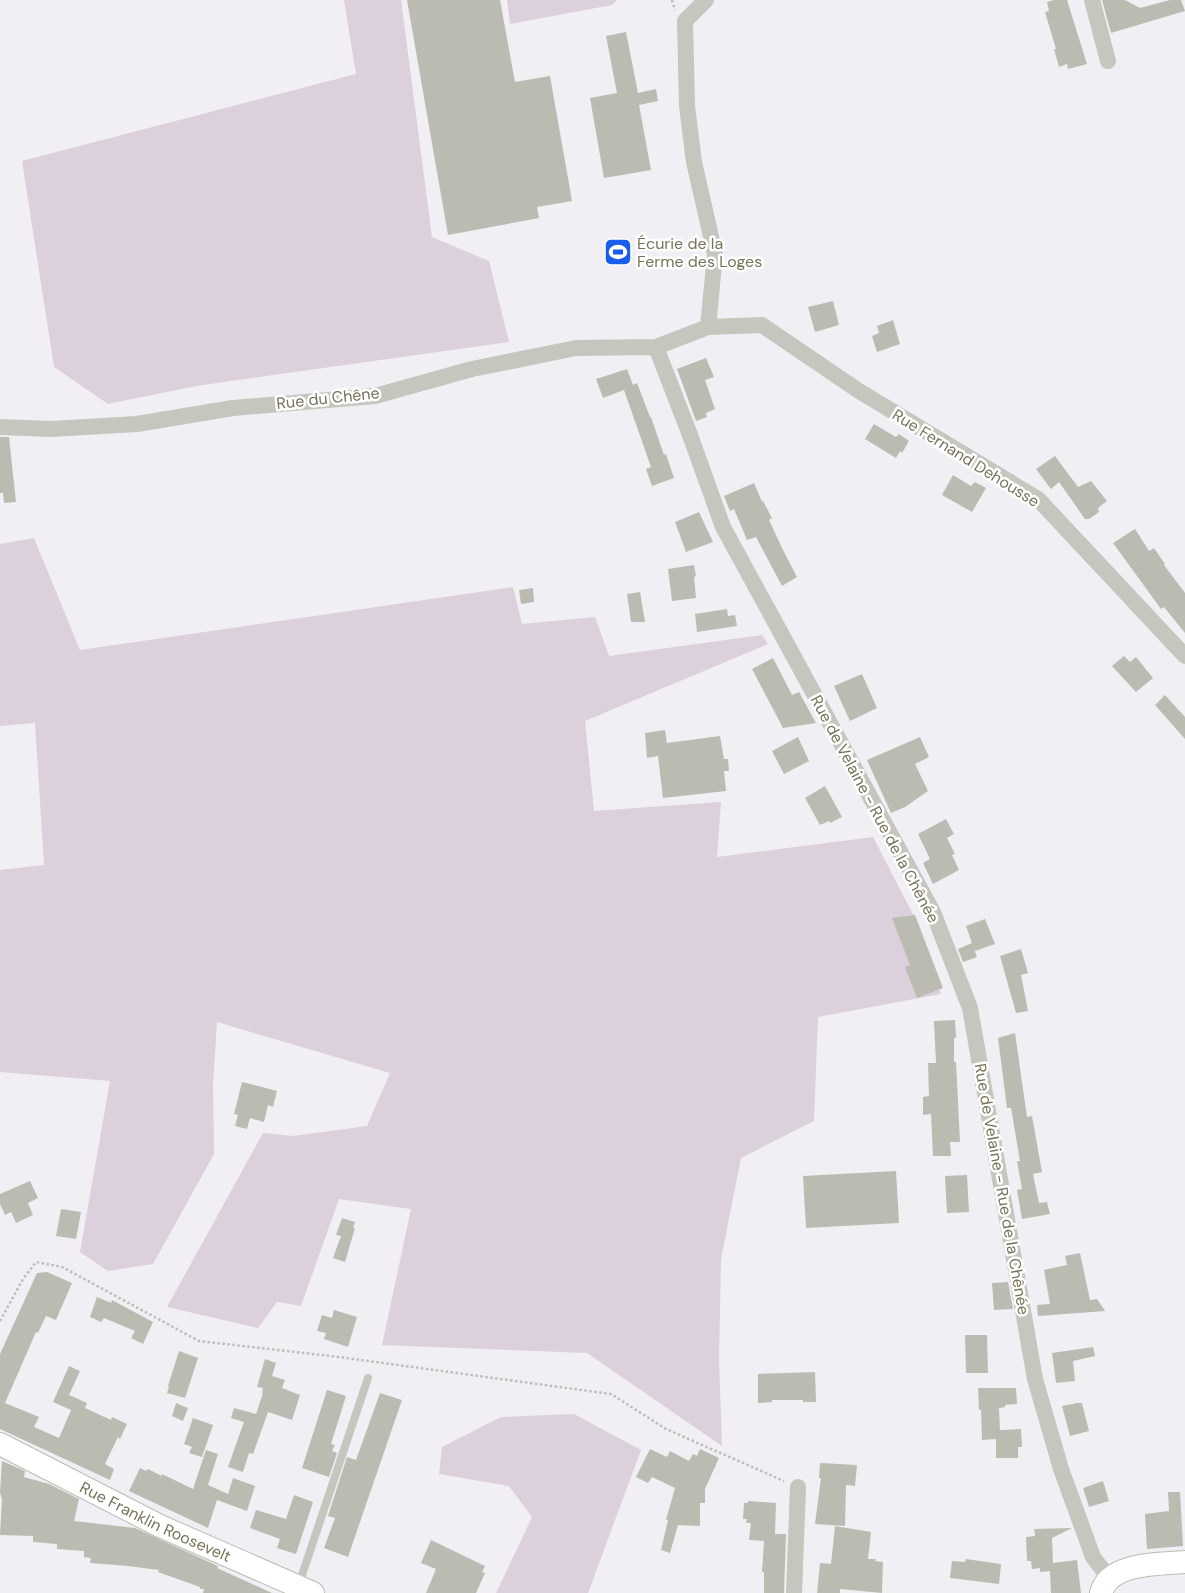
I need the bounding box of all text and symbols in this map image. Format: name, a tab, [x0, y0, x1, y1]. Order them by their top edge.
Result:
place label: Écurie de la Ferme des Loges	[637, 233, 762, 272]
sports icon: Écurie de la Ferme des Loges	[603, 237, 633, 267]
street label: Rue du Chêne	[275, 382, 381, 414]
street label: Rue Fernand Dehousse	[888, 404, 1044, 512]
street label: Rue de Velaine - Rue de la Chênée	[806, 692, 944, 926]
street label: Rue de Velaine - Rue de la Chênée	[970, 1062, 1034, 1316]
street label: Rue Franklin Roosevelt	[77, 1476, 235, 1566]

